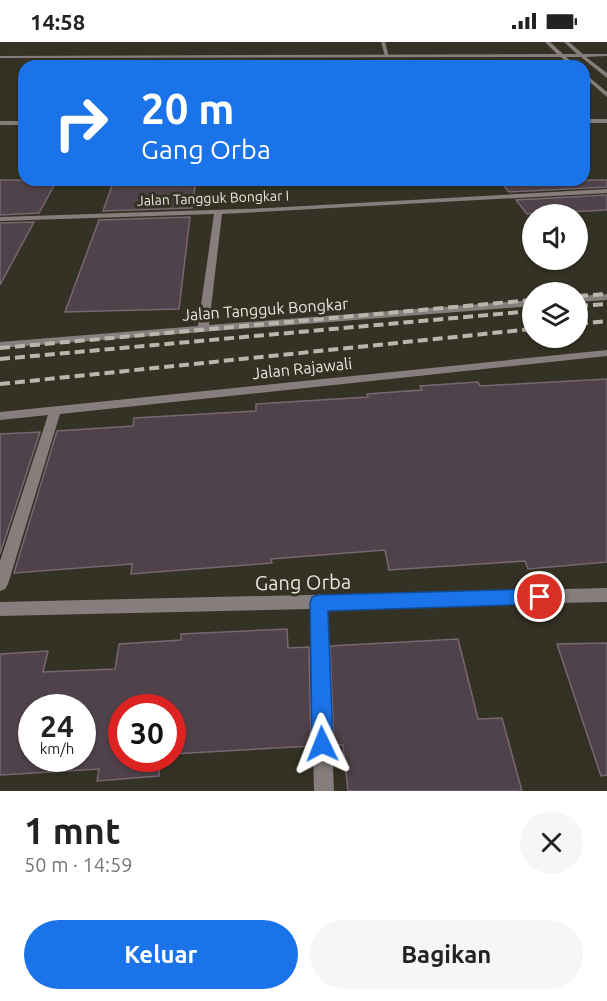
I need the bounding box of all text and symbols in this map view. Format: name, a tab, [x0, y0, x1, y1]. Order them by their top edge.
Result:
text: 14:58	[30, 9, 85, 34]
icon: right	[42, 84, 120, 162]
text: 20 m	[141, 85, 235, 132]
text: Gang Orba	[141, 134, 271, 164]
street label: Jalan Tangguk Bongkar I	[137, 187, 289, 209]
map controls	[522, 204, 588, 348]
button: sound	[522, 204, 588, 270]
button: layers	[522, 282, 588, 348]
street label: Jalan Tangguk Bongkar	[181, 294, 349, 324]
street label: Jalan Rajawali	[251, 354, 353, 382]
street label: Gang Orba	[255, 570, 351, 594]
pin	[514, 571, 565, 622]
icon: arrive	[523, 580, 556, 613]
speed limit sign: 30	[108, 694, 186, 772]
text: 24	[40, 709, 74, 743]
position arrow	[290, 712, 354, 776]
text: km/h	[40, 740, 74, 757]
text: 1 mnt	[24, 810, 120, 851]
button: close	[520, 811, 583, 874]
text: 50 m · 14:59	[24, 853, 133, 876]
button: Keluar	[24, 920, 298, 989]
button: Bagikan	[310, 920, 583, 989]

